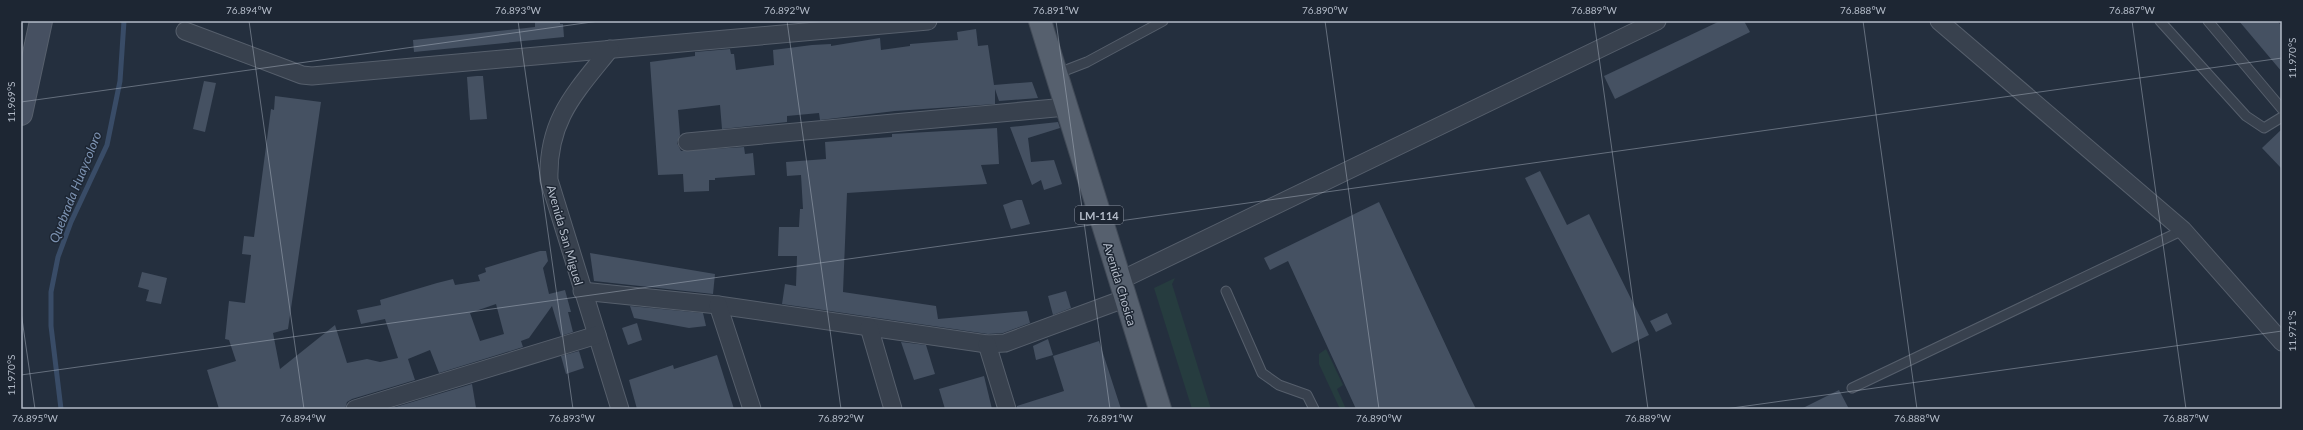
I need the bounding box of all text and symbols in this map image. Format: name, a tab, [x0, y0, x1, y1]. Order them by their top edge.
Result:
text: 76.894°W	[226, 4, 273, 16]
text: 76.893°W	[495, 4, 542, 16]
text: 76.892°W	[764, 4, 811, 16]
text: 76.891°W	[1033, 4, 1080, 16]
text: 76.890°W	[1302, 4, 1349, 16]
text: 76.889°W	[1571, 4, 1618, 16]
text: 76.888°W	[1840, 4, 1887, 16]
text: 76.887°W	[2109, 4, 2156, 16]
text: 11.970°S	[2286, 38, 2298, 78]
text: 11.969°S	[5, 82, 17, 122]
water label: Quebrada Huaycoloro	[45, 129, 105, 245]
street label: Avenida San Miguel	[544, 183, 586, 287]
road number: LM-114	[1075, 206, 1123, 224]
street label: Avenida Chosica	[1100, 240, 1140, 328]
text: 11.971°S	[2286, 311, 2298, 351]
text: 11.970°S	[5, 355, 17, 395]
text: 76.895°W	[12, 412, 59, 424]
text: 76.894°W	[280, 412, 327, 424]
text: 76.893°W	[549, 412, 596, 424]
text: 76.892°W	[818, 412, 865, 424]
text: 76.891°W	[1087, 412, 1134, 424]
text: 76.890°W	[1356, 412, 1403, 424]
text: 76.889°W	[1625, 412, 1672, 424]
text: 76.888°W	[1894, 412, 1941, 424]
text: 76.887°W	[2163, 412, 2210, 424]

